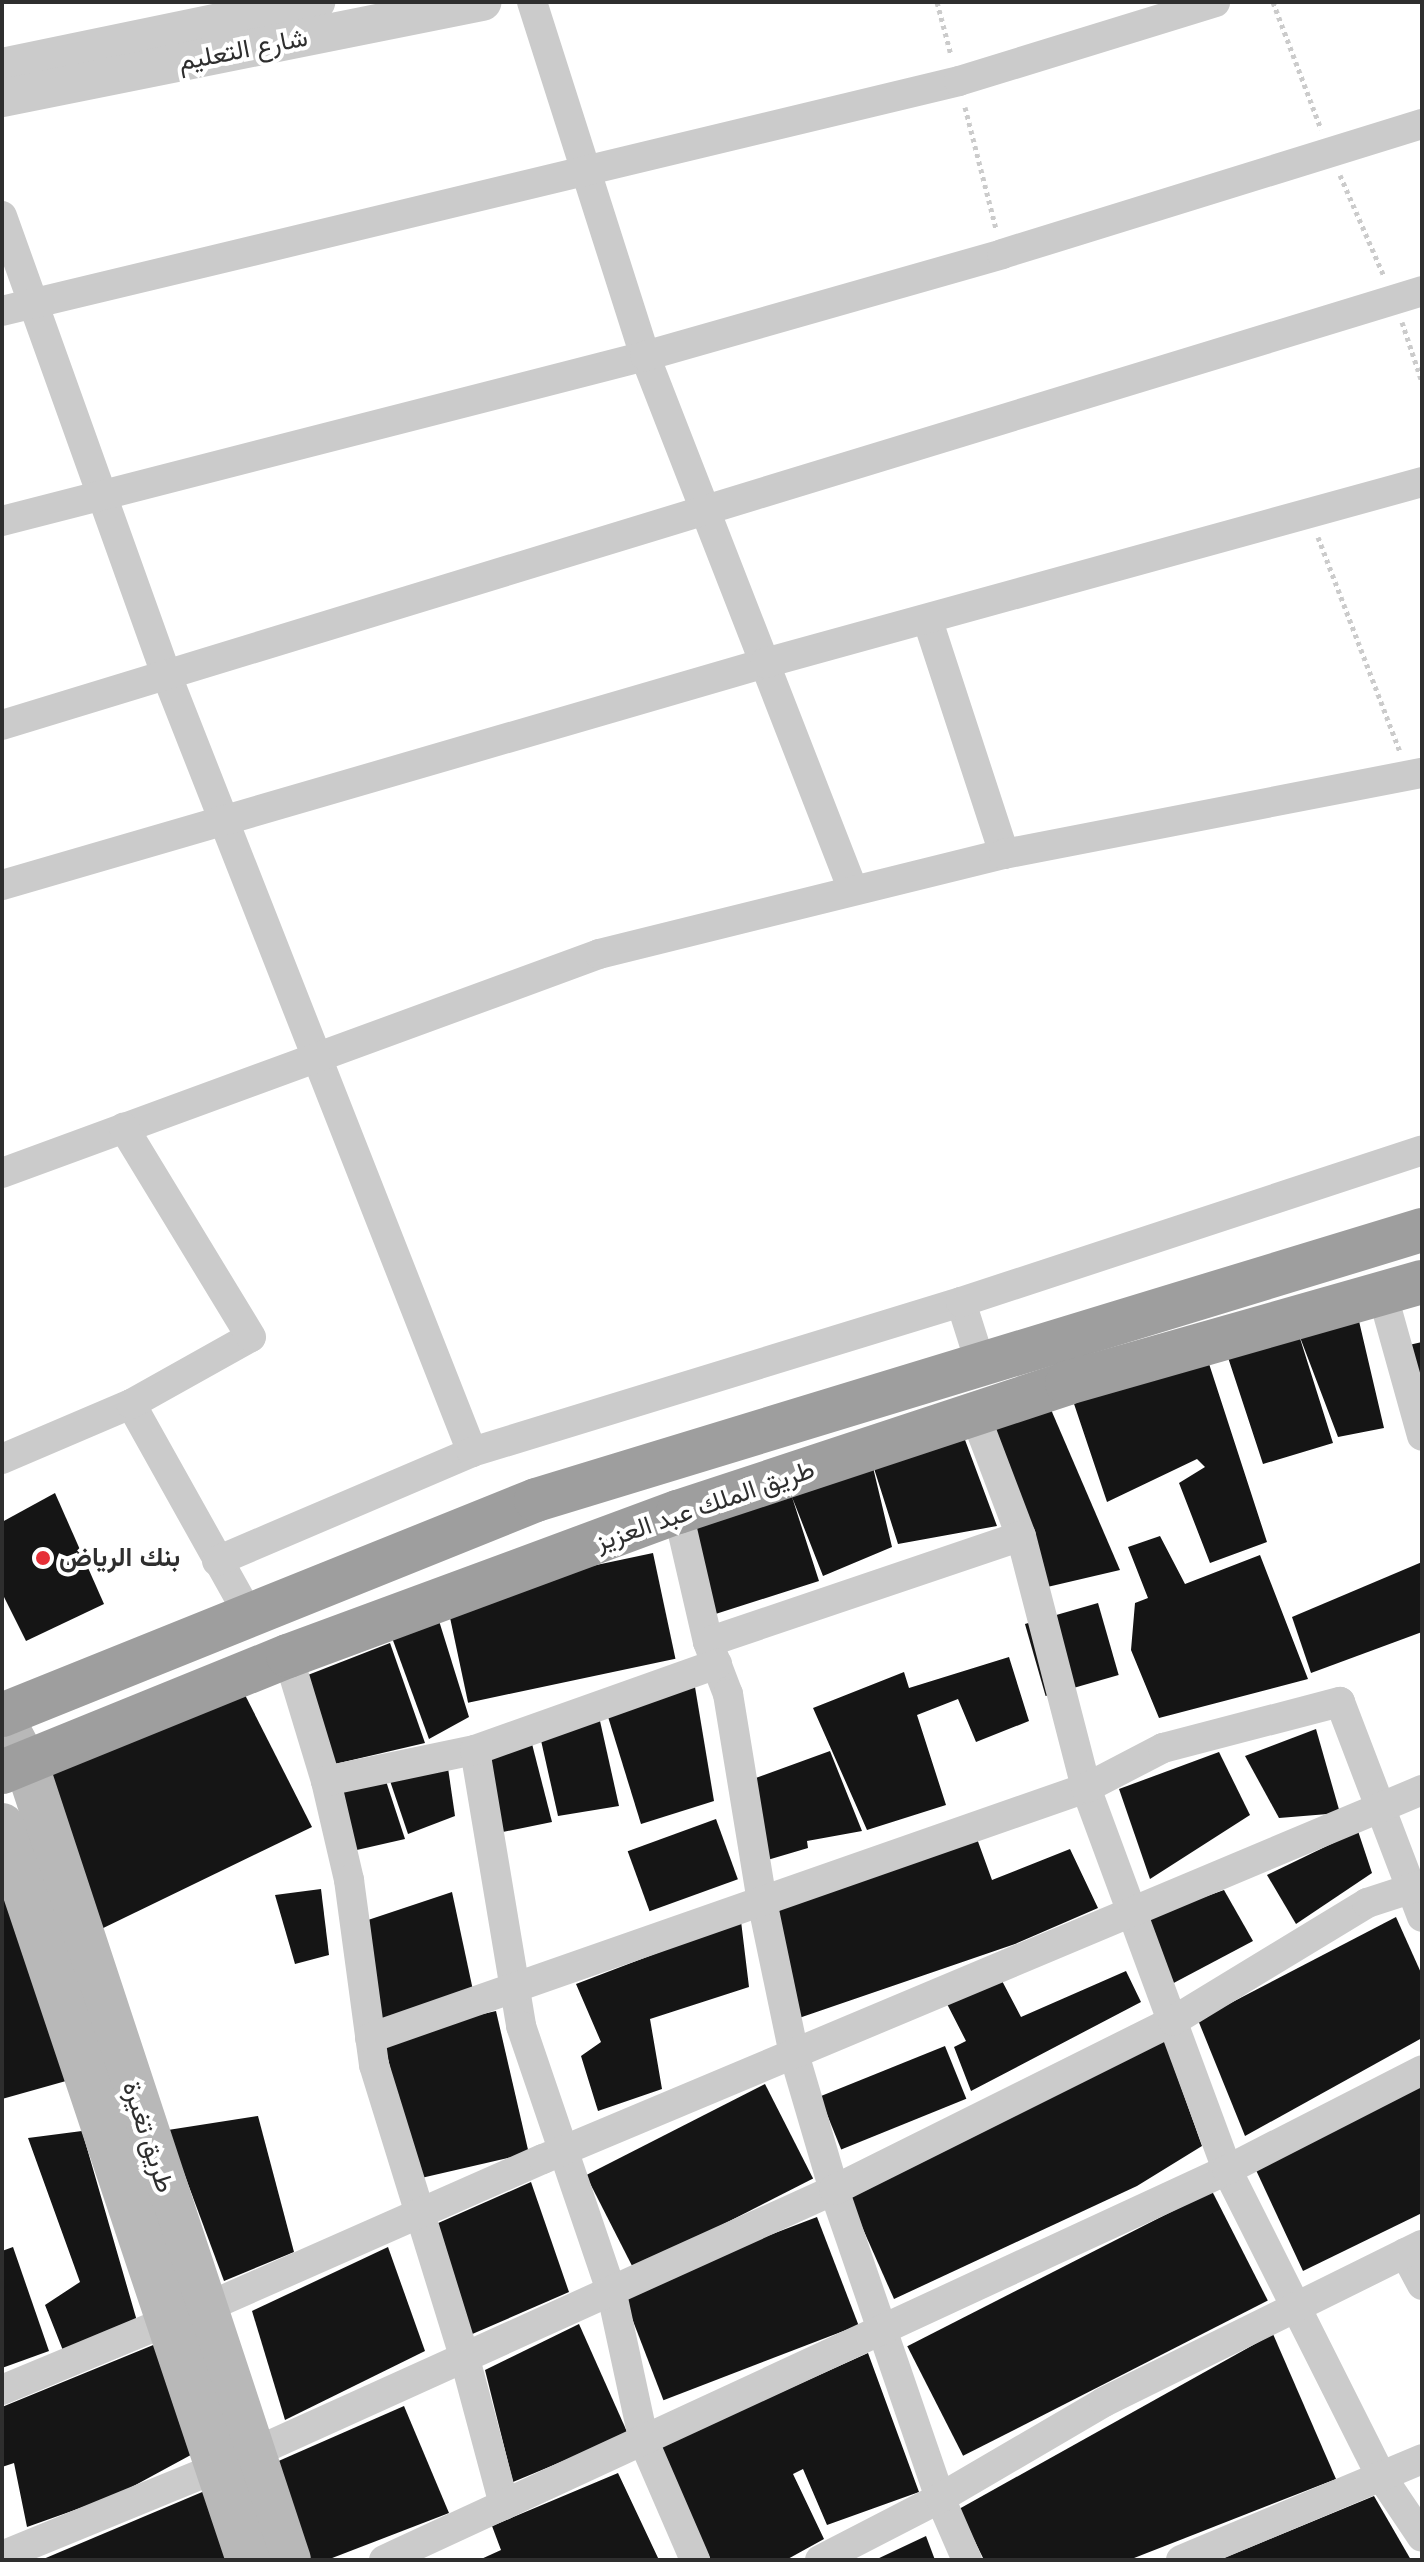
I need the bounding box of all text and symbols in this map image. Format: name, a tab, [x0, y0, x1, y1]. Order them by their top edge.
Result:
street label: شارع التعليم	[176, 22, 310, 78]
street label: طريق الملك عبد العزيز	[591, 1454, 819, 1558]
place label: بنك الرياض	[59, 1542, 180, 1574]
marker: بنك الرياض	[34, 1549, 52, 1567]
street label: طريق تغيرة	[115, 2077, 181, 2197]

